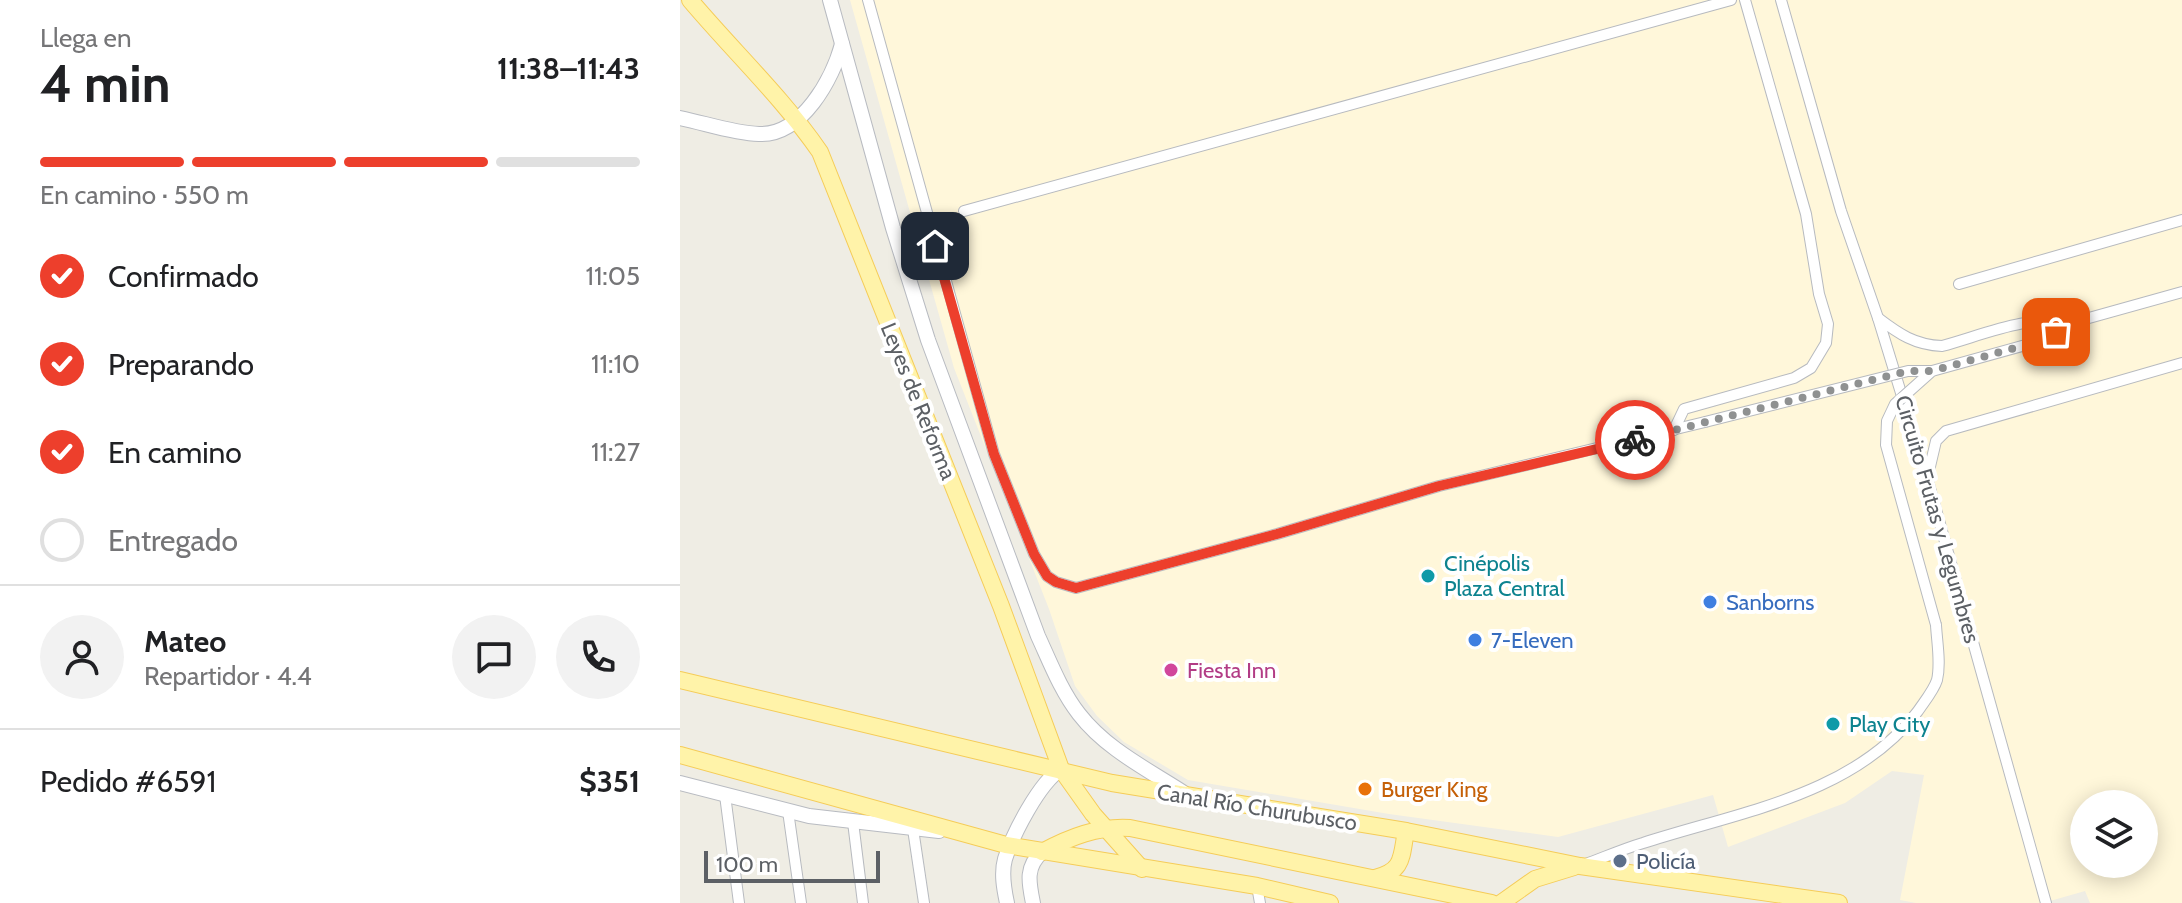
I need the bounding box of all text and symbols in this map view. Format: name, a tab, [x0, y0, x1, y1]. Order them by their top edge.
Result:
text: Llega en	[40, 22, 131, 54]
text: 11:38–11:43	[497, 50, 640, 87]
text: 4 min	[40, 52, 170, 115]
text: En camino · 550 m	[40, 179, 249, 211]
pin	[901, 212, 969, 280]
icon: home	[913, 224, 957, 268]
icon: check	[40, 254, 84, 298]
text: Confirmado	[108, 258, 259, 295]
text: 11:05	[585, 260, 640, 292]
pin	[2022, 298, 2090, 366]
icon: bag	[2034, 310, 2078, 354]
street label: Leyes de Reforma	[875, 319, 962, 484]
icon: check	[40, 342, 84, 386]
text: Preparando	[108, 346, 254, 383]
text: 11:10	[591, 348, 640, 380]
street label: Circuito Frutas y Legumbres	[1889, 392, 1986, 646]
courier	[1595, 400, 1675, 480]
icon: bike	[1613, 418, 1657, 462]
icon: check	[40, 430, 84, 474]
text: En camino	[108, 434, 242, 471]
text: 11:27	[591, 436, 640, 468]
text: Entregado	[108, 522, 238, 559]
place label: Cinépolis Plaza Central	[1444, 550, 1565, 602]
marker: Cinépolis Plaza Central	[1419, 567, 1437, 585]
place label: Sanborns	[1726, 589, 1814, 616]
marker: Sanborns	[1701, 593, 1719, 611]
button: person	[40, 615, 124, 699]
button: chat	[452, 615, 536, 699]
button: phone	[556, 615, 640, 699]
text: Mateo	[144, 623, 226, 660]
place label: 7-Eleven	[1491, 627, 1574, 654]
marker: 7-Eleven	[1466, 631, 1484, 649]
place label: Fiesta Inn	[1187, 657, 1276, 684]
text: Repartidor · 4.4	[144, 660, 312, 692]
marker: Fiesta Inn	[1162, 661, 1180, 679]
place label: Play City	[1849, 711, 1930, 738]
marker: Play City	[1824, 715, 1842, 733]
text: Pedido #6591	[40, 763, 216, 800]
text: $351	[579, 763, 640, 800]
place label: Burger King	[1381, 776, 1488, 803]
street label: Canal Río Churubusco	[1155, 778, 1359, 837]
marker: Burger King	[1356, 780, 1374, 798]
map controls	[2070, 790, 2158, 878]
button: layers	[2070, 790, 2158, 878]
scale bar	[704, 847, 880, 883]
place label: Policía	[1636, 848, 1696, 875]
text: 100 m	[716, 851, 778, 878]
marker: Policía	[1611, 852, 1629, 870]

